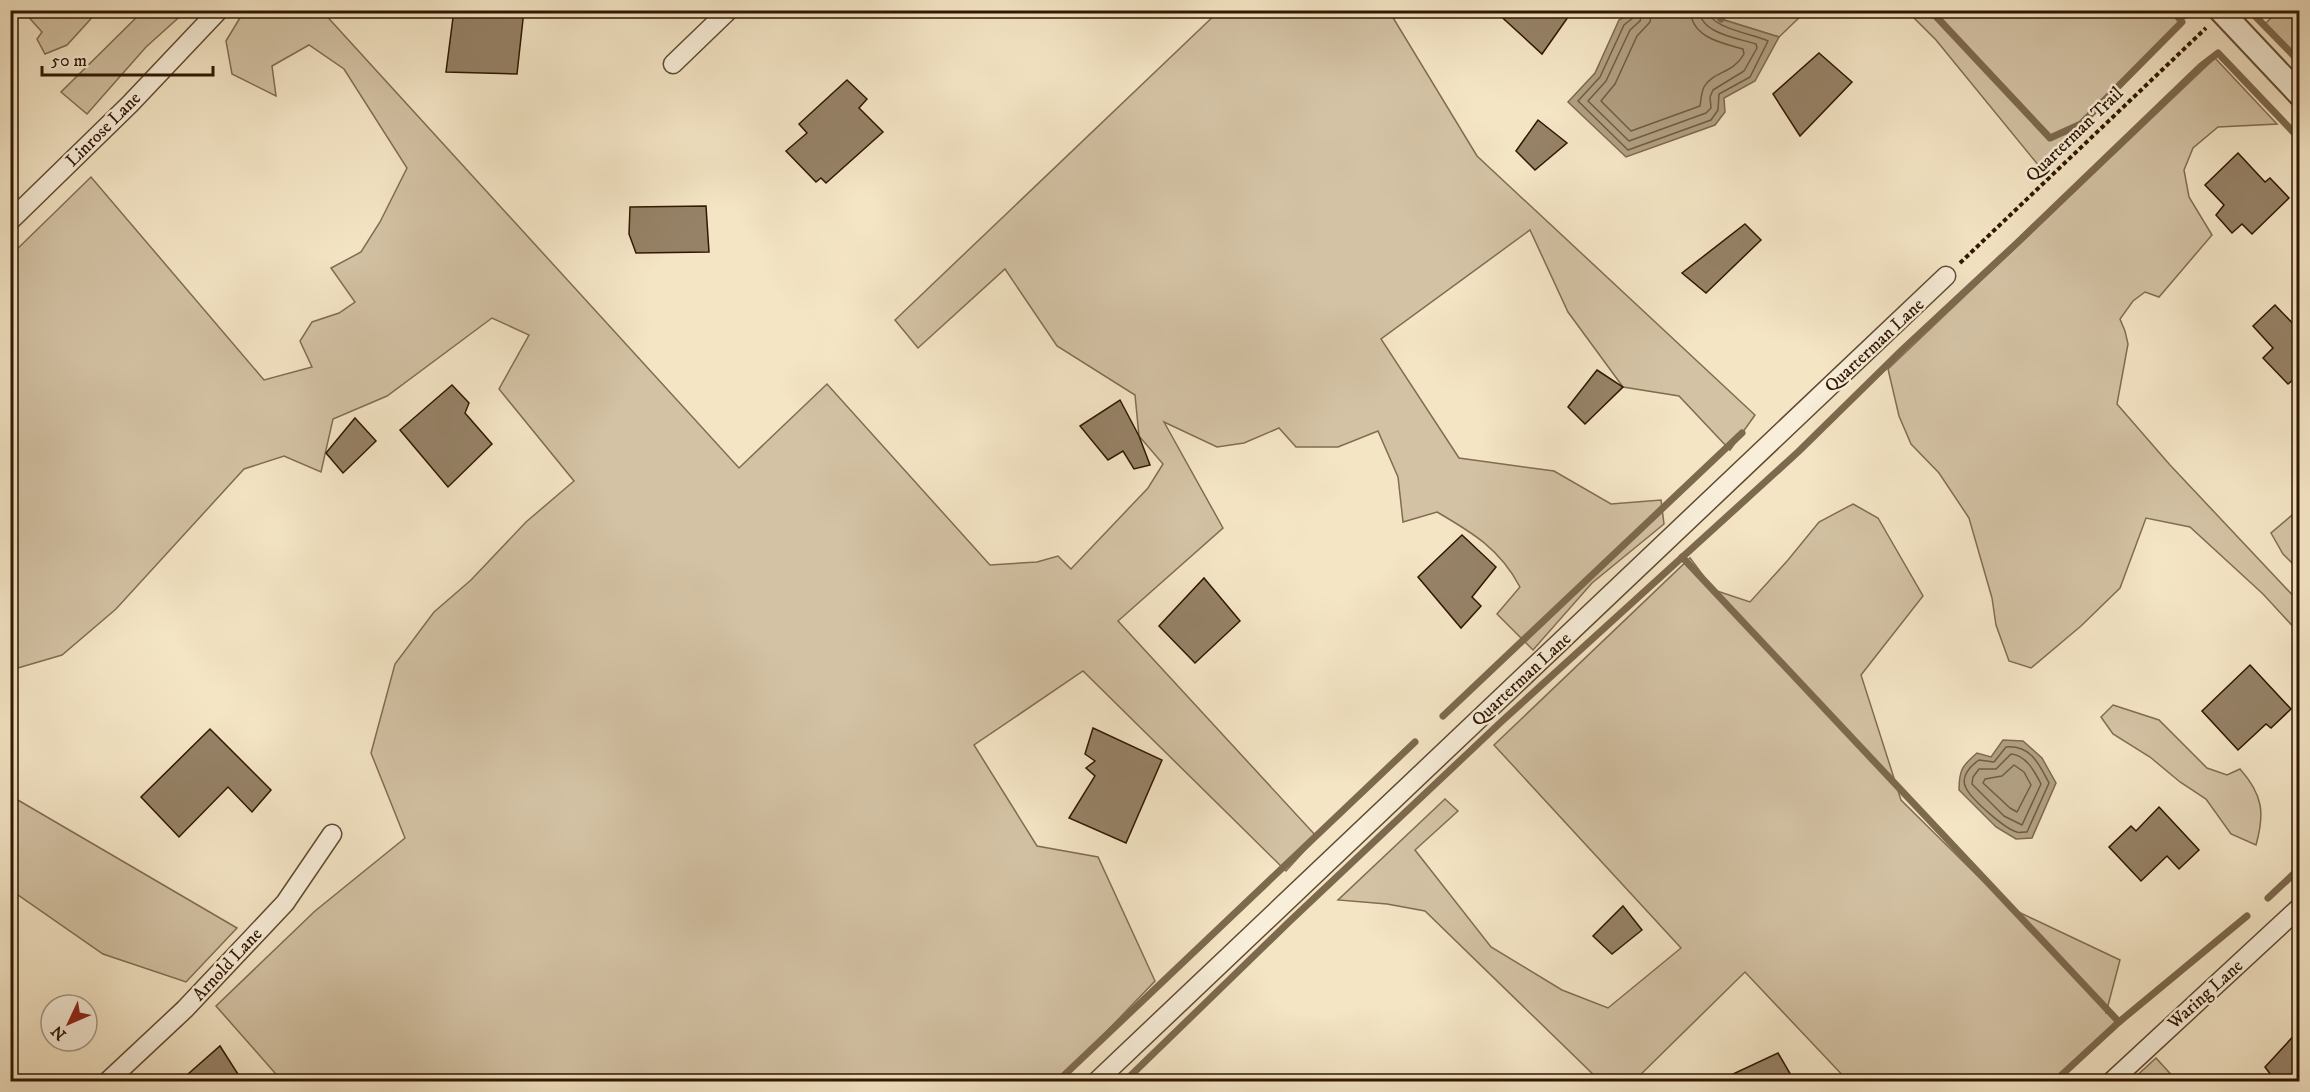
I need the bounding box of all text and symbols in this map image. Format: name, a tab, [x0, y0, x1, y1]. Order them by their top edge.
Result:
scale bar	[42, 39, 213, 77]
text: 50 m	[51, 50, 87, 72]
street label: Quarterman Trail	[2021, 82, 2128, 187]
street label: Linrose Lane	[62, 88, 146, 172]
street label: Quarterman Lane	[1820, 294, 1929, 397]
street label: Quarterman Lane	[1467, 628, 1576, 731]
street label: Arnold Lane	[188, 924, 267, 1006]
street label: Waring Lane	[2163, 955, 2248, 1035]
north arrow	[39, 993, 99, 1053]
text: N	[47, 1021, 71, 1044]

